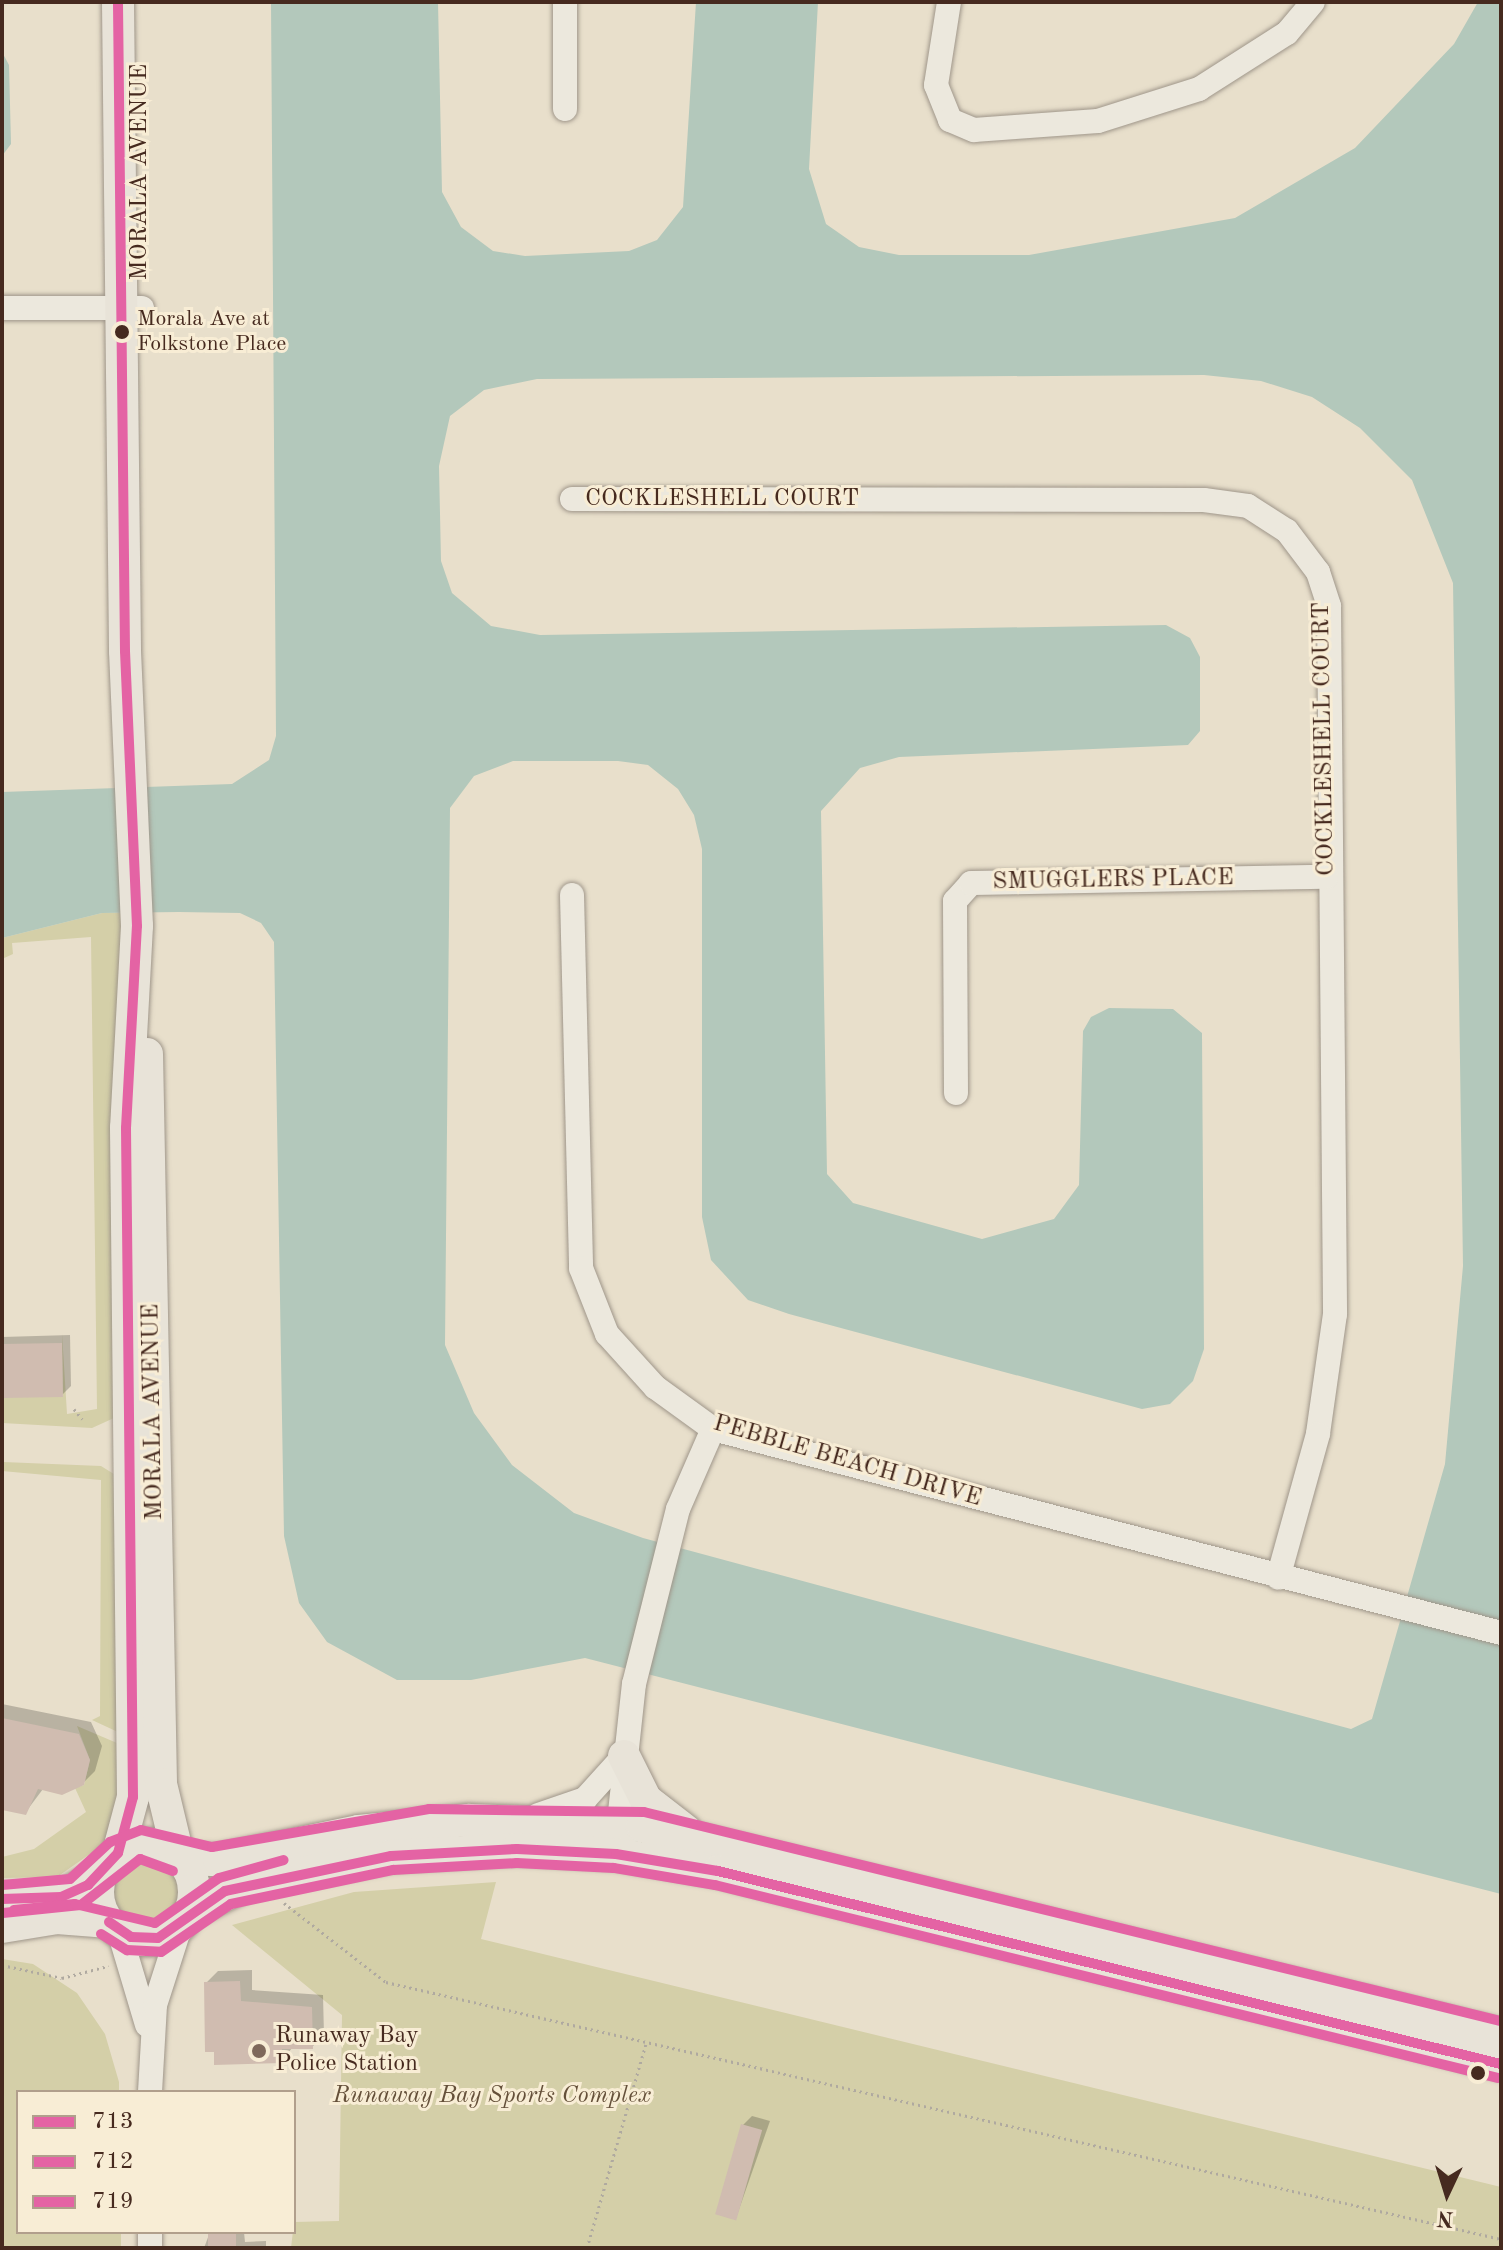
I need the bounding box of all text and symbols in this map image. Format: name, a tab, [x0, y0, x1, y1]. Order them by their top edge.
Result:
street label: MORALA AVENUE	[127, 64, 155, 280]
place label: Morala Ave at Folkstone Place	[137, 306, 286, 358]
marker: Morala Ave at Folkstone Place	[114, 324, 130, 340]
street label: COCKLESHELL COURT	[585, 486, 859, 514]
street label: COCKLESHELL COURT	[1308, 602, 1342, 876]
street label: SMUGGLERS PLACE	[992, 864, 1234, 898]
street label: MORALA AVENUE	[138, 1303, 170, 1521]
street label: PEBBLE BEACH DRIVE	[710, 1410, 984, 1514]
place label: Runaway Bay Police Station	[275, 2023, 419, 2079]
marker: Runaway Bay Police Station	[250, 2042, 268, 2060]
unlabelled marker	[1470, 2065, 1486, 2081]
park label: Runaway Bay Sports Complex	[333, 2083, 651, 2111]
legend	[16, 2090, 296, 2234]
text: 713	[92, 2110, 134, 2134]
text: 712	[92, 2150, 134, 2174]
north arrow	[1407, 2154, 1487, 2234]
text: 719	[92, 2190, 134, 2214]
text: N	[1436, 2206, 1454, 2230]

